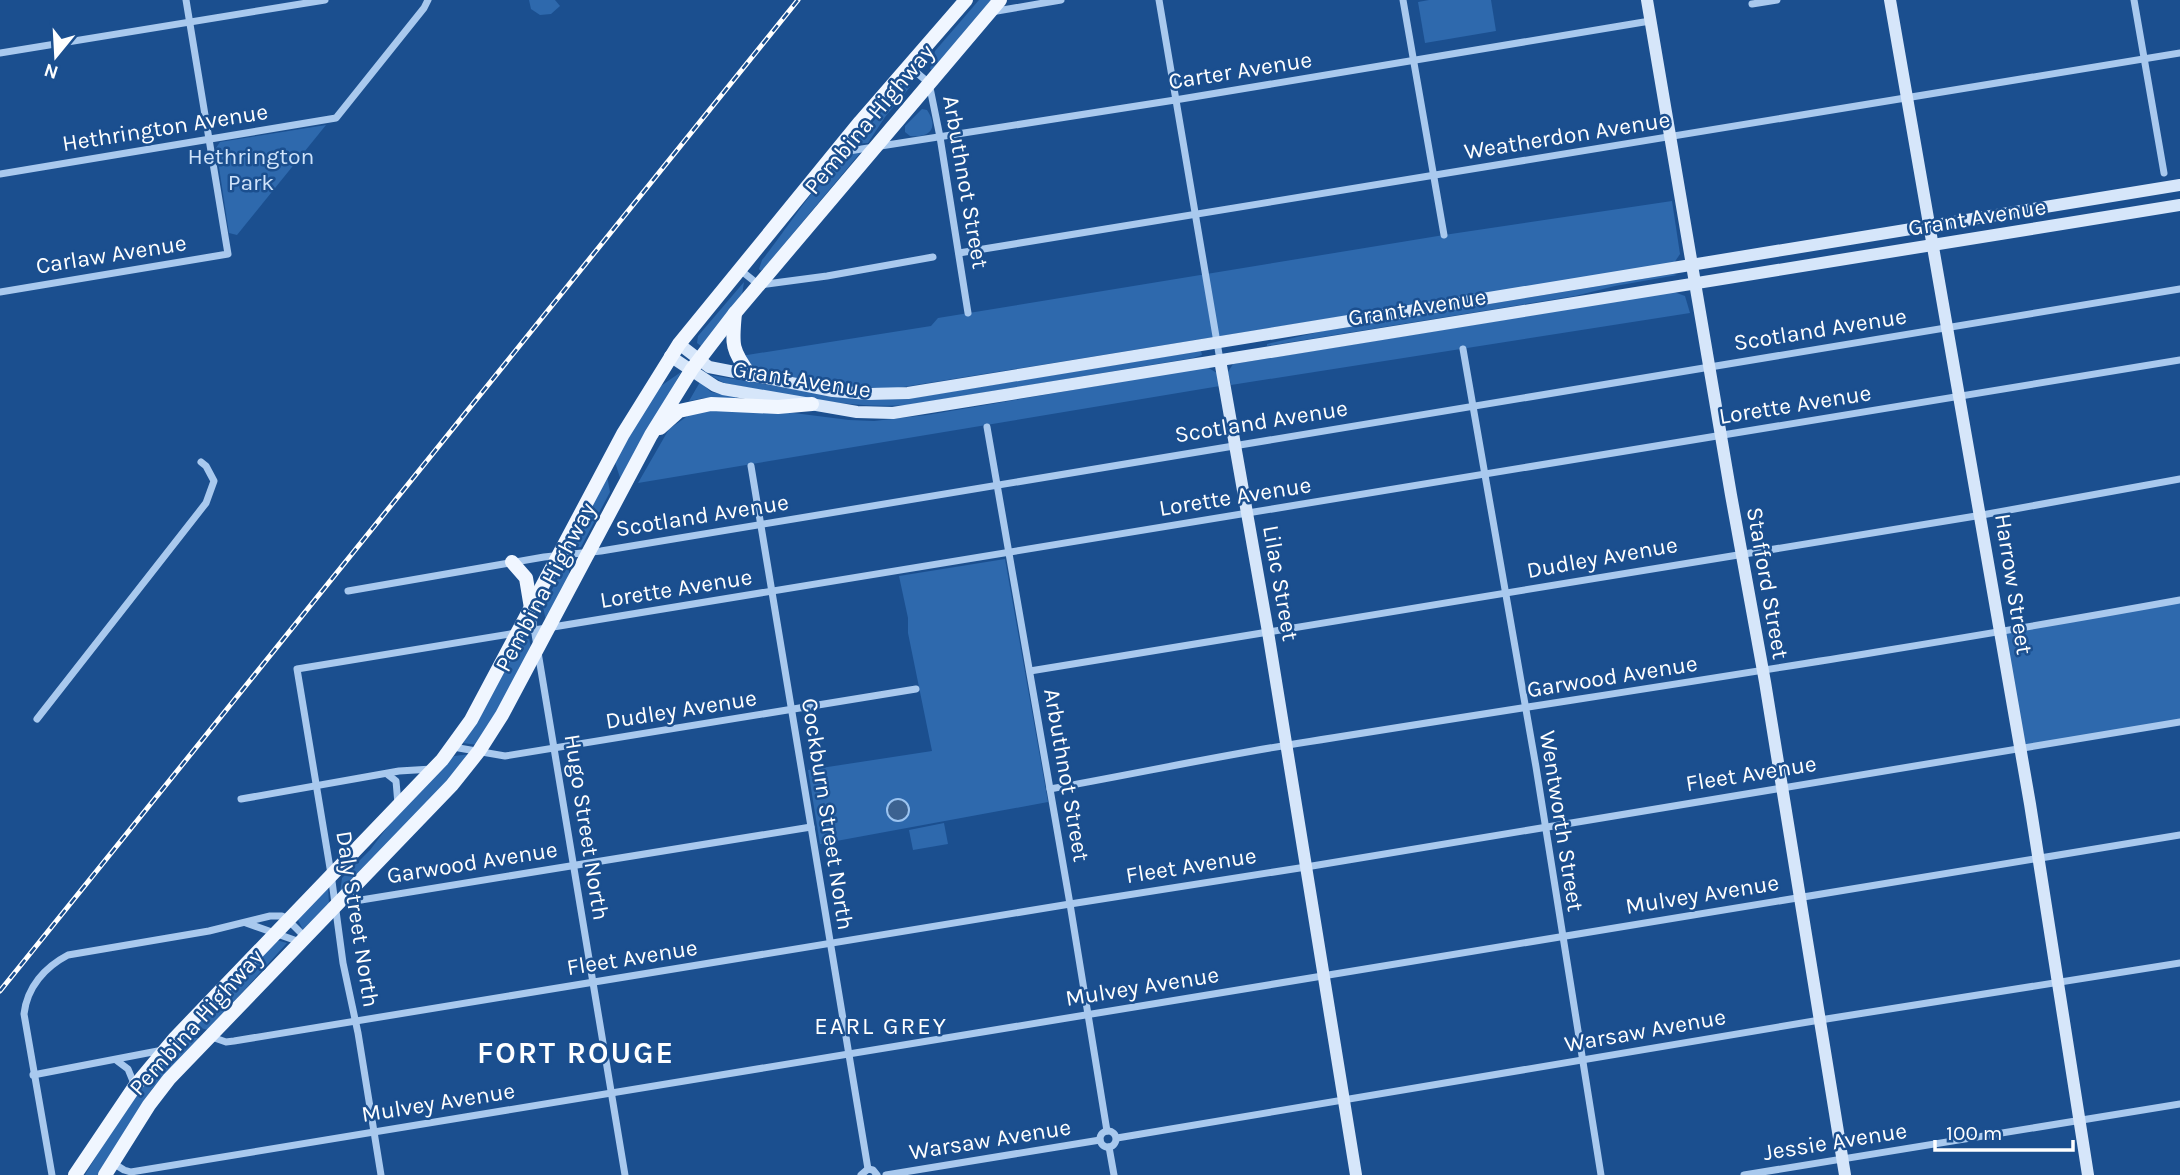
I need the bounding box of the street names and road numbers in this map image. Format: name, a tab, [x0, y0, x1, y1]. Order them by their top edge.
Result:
street label: Pembina Highway	[799, 39, 940, 200]
street label: Carter Avenue	[1166, 46, 1314, 95]
street label: Arbuthnot Street	[937, 93, 994, 271]
street label: Hethrington Avenue	[60, 98, 270, 157]
street label: Weatherdon Avenue	[1462, 106, 1672, 165]
street label: Grant Avenue	[1906, 193, 2048, 242]
street label: Carlaw Avenue	[34, 229, 188, 280]
street label: Grant Avenue	[1346, 283, 1488, 332]
street label: Scotland Avenue	[1732, 302, 1908, 356]
street label: Grant Avenue	[731, 355, 873, 404]
street label: Lorette Avenue	[1717, 379, 1873, 430]
street label: Scotland Avenue	[1173, 394, 1349, 448]
street label: Lorette Avenue	[1157, 471, 1313, 522]
street label: Scotland Avenue	[614, 488, 790, 542]
street label: Pembina Highway	[489, 498, 602, 676]
street label: Stafford Street	[1741, 505, 1794, 662]
street label: Harrow Street	[1989, 512, 2038, 657]
street label: Lilac Street	[1257, 523, 1304, 643]
street label: Dudley Avenue	[1524, 531, 1680, 584]
street label: Lorette Avenue	[598, 563, 754, 614]
street label: Garwood Avenue	[1525, 650, 1699, 703]
street label: Dudley Avenue	[603, 684, 759, 735]
street label: Arbuthnot Street	[1038, 686, 1095, 864]
street label: Cockburn Street North	[796, 696, 859, 932]
street label: Wentworth Street	[1534, 729, 1589, 914]
street label: Hugo Street North	[558, 732, 615, 922]
street label: Fleet Avenue	[1684, 750, 1818, 797]
street label: Daly Street North	[330, 829, 385, 1009]
street label: Garwood Avenue	[385, 836, 559, 889]
street label: Fleet Avenue	[1124, 842, 1258, 889]
street label: Mulvey Avenue	[1623, 869, 1781, 920]
street label: Fleet Avenue	[565, 934, 699, 981]
street label: Pembina Highway	[124, 943, 269, 1101]
street label: Mulvey Avenue	[1063, 961, 1221, 1012]
street label: Warsaw Avenue	[1562, 1003, 1728, 1058]
street label: Mulvey Avenue	[359, 1077, 517, 1128]
street label: Warsaw Avenue	[907, 1113, 1073, 1166]
street label: Jessie Avenue	[1761, 1117, 1909, 1166]

